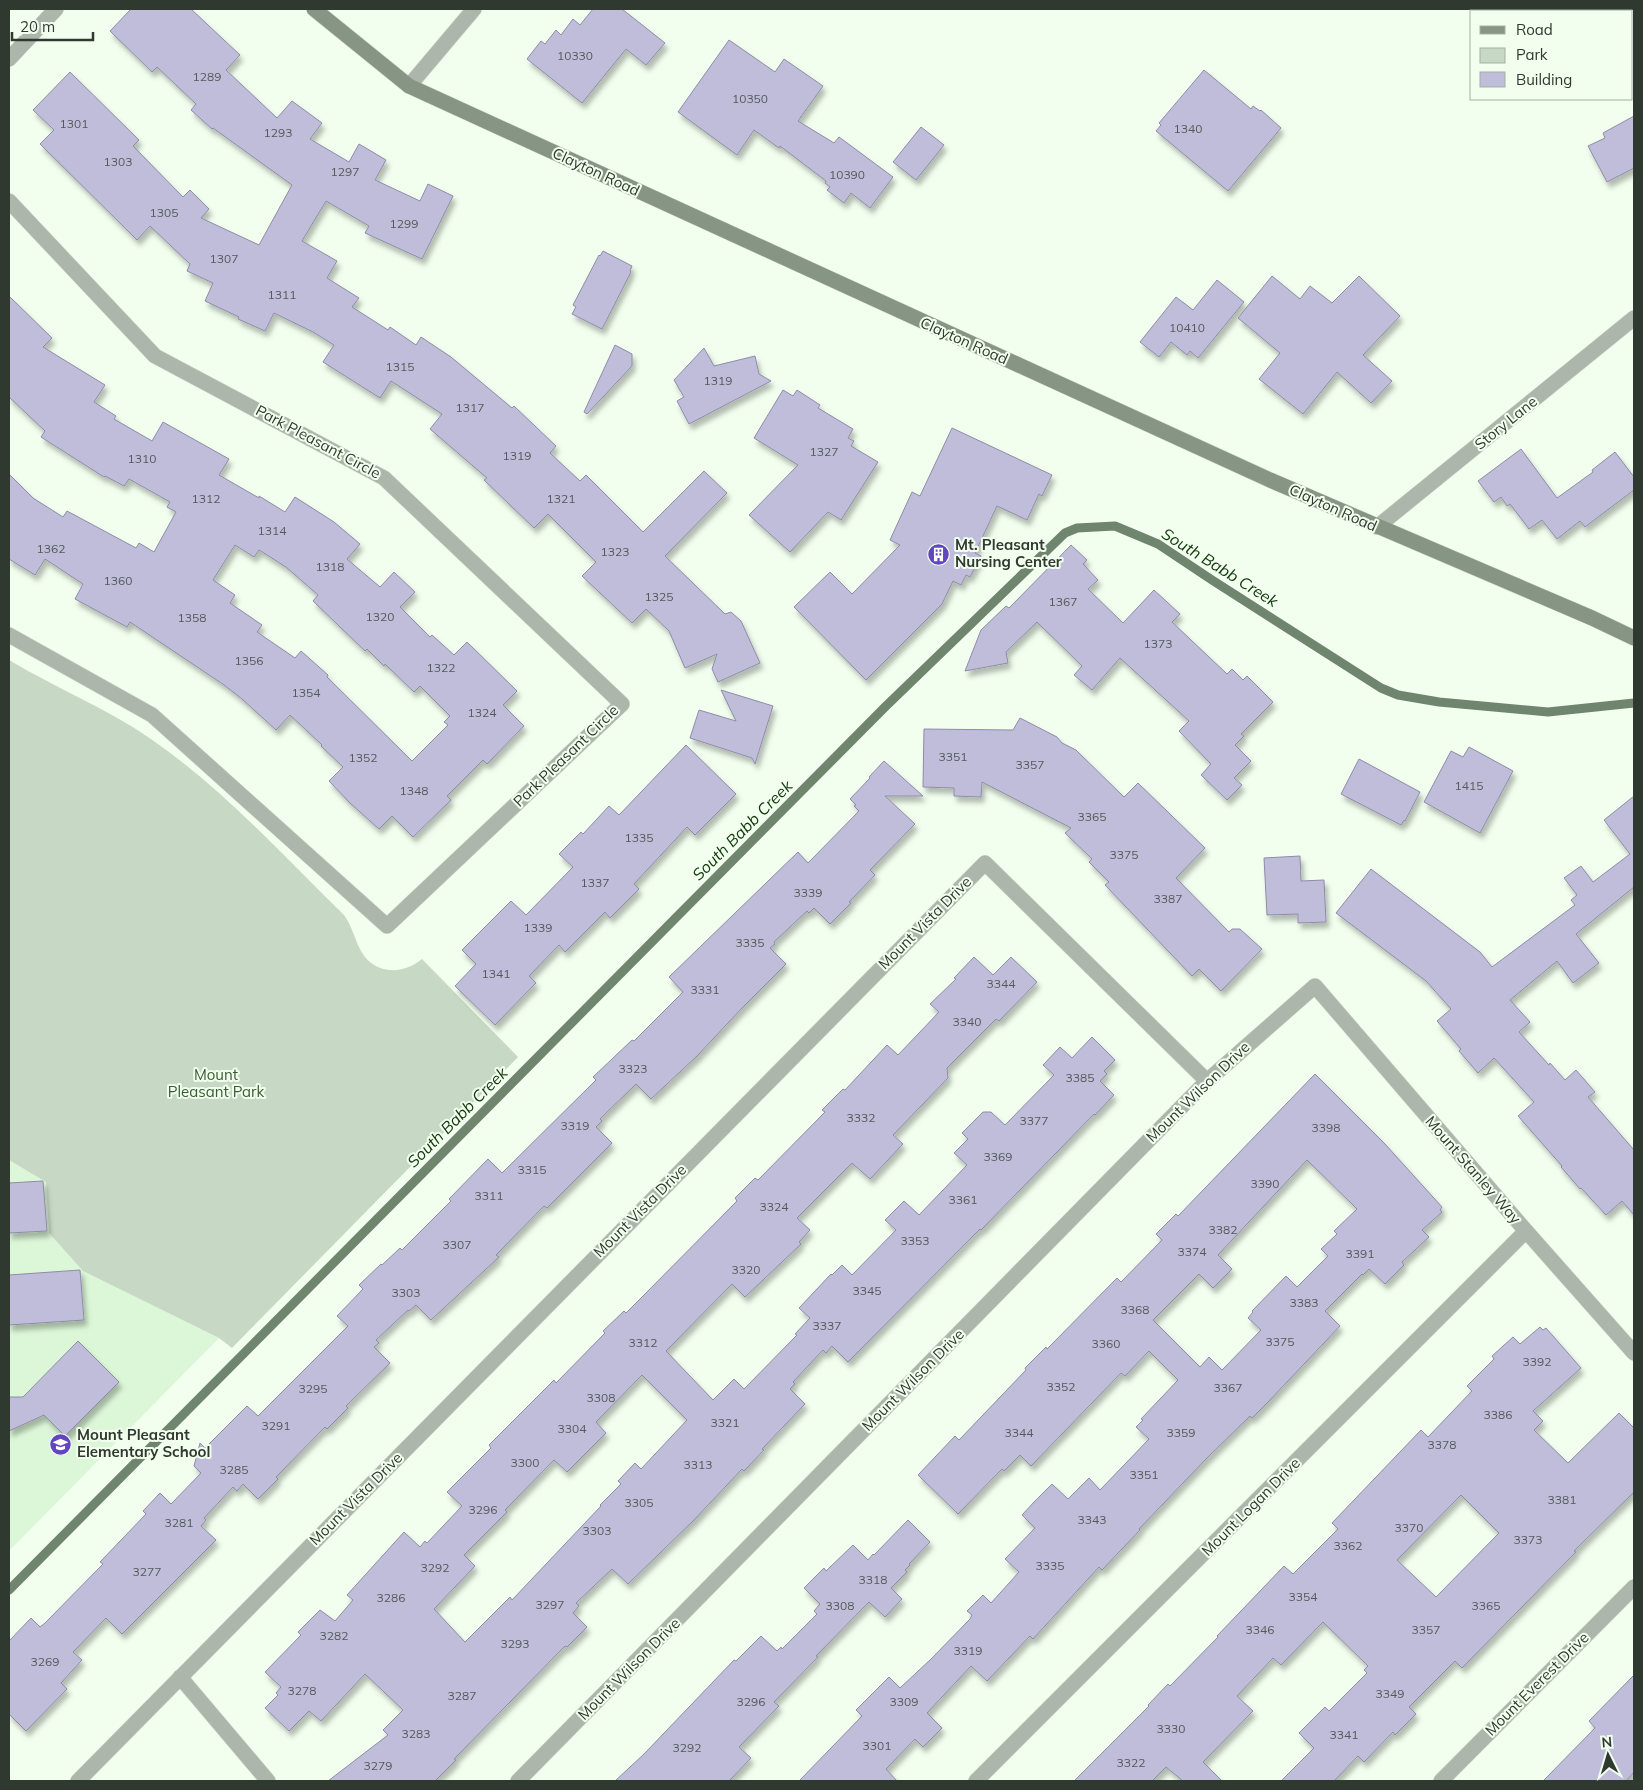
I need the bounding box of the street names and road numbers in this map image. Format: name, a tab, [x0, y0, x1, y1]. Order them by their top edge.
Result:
street label: Clayton Road	[550, 143, 643, 200]
street label: Clayton Road	[917, 313, 1011, 368]
street label: Story Lane	[1471, 392, 1541, 454]
street label: Park Pleasant Circle	[253, 401, 384, 483]
street label: Clayton Road	[1286, 480, 1380, 535]
street label: Park Pleasant Circle	[509, 701, 622, 811]
street label: Mount Vista Drive	[874, 872, 975, 973]
street label: Mount Wilson Drive	[1142, 1037, 1253, 1146]
street label: Mount Stanley Way	[1421, 1112, 1525, 1227]
street label: Mount Vista Drive	[589, 1160, 690, 1261]
street label: Mount Wilson Drive	[858, 1325, 968, 1435]
street label: Mount Vista Drive	[305, 1448, 406, 1549]
street label: Mount Logan Drive	[1197, 1453, 1304, 1560]
street label: Mount Wilson Drive	[574, 1614, 684, 1724]
street label: Mount Everest Drive	[1481, 1628, 1593, 1740]

